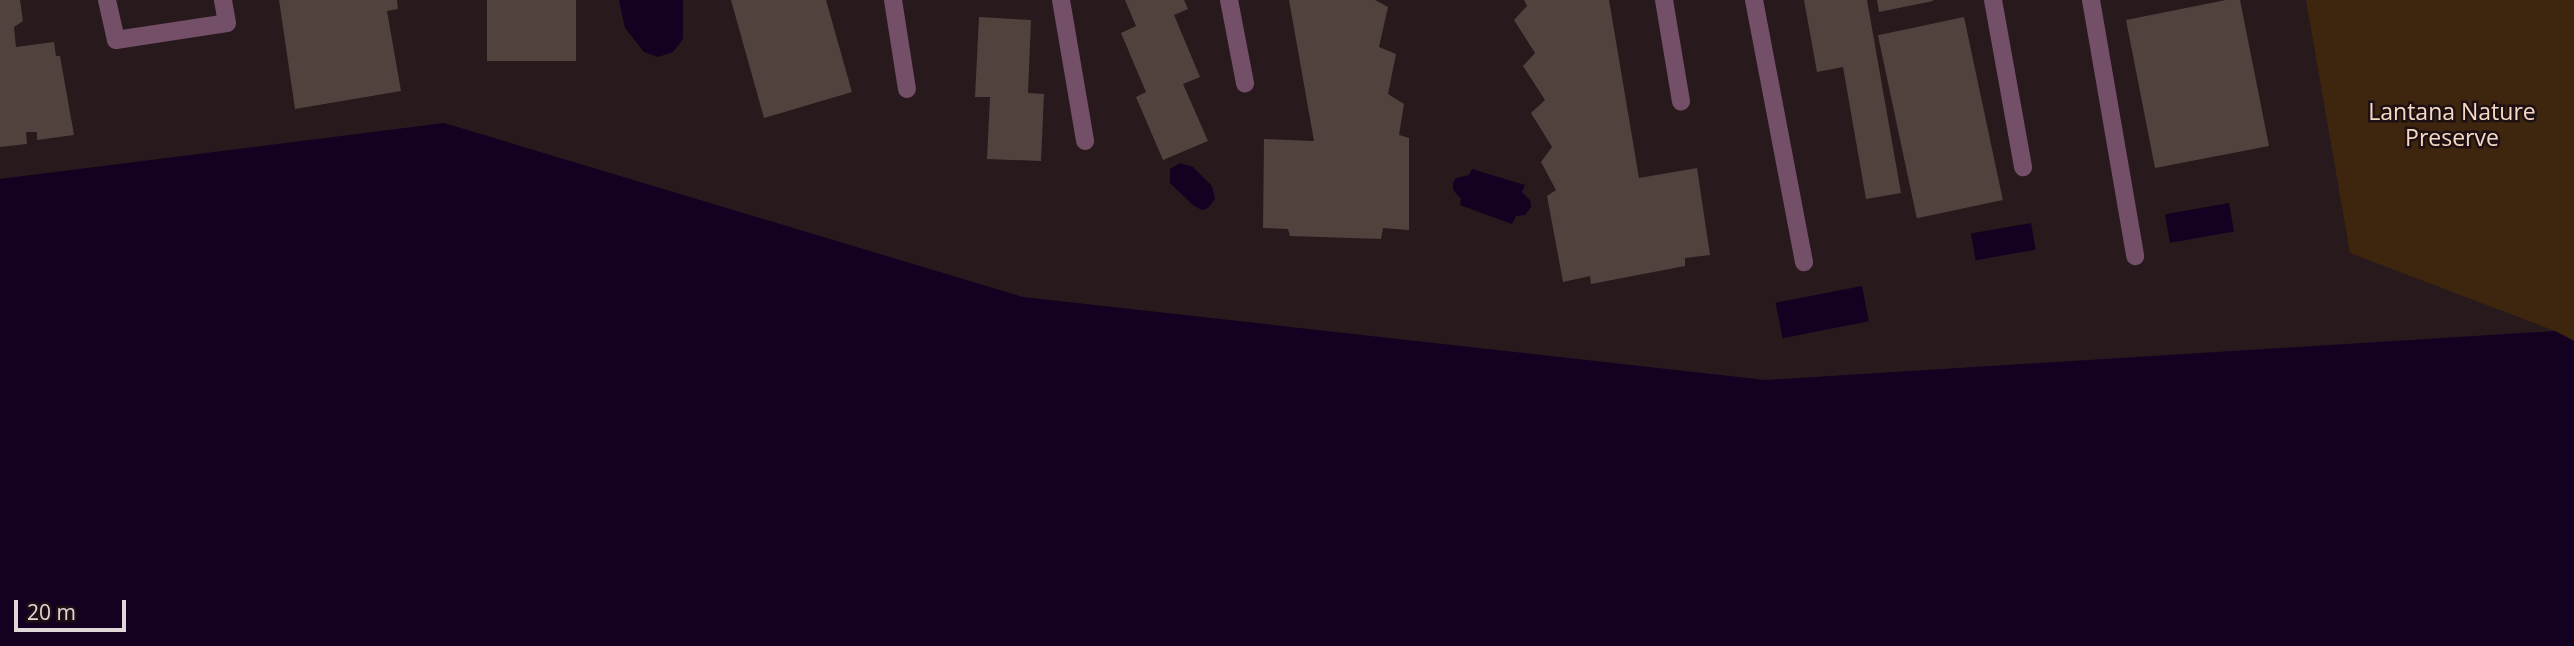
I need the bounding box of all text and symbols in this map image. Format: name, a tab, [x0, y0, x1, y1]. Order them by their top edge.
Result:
park label: Lantana Nature Preserve	[2368, 97, 2536, 151]
scale bar	[18, 586, 130, 630]
text: 20 m	[27, 598, 76, 626]

